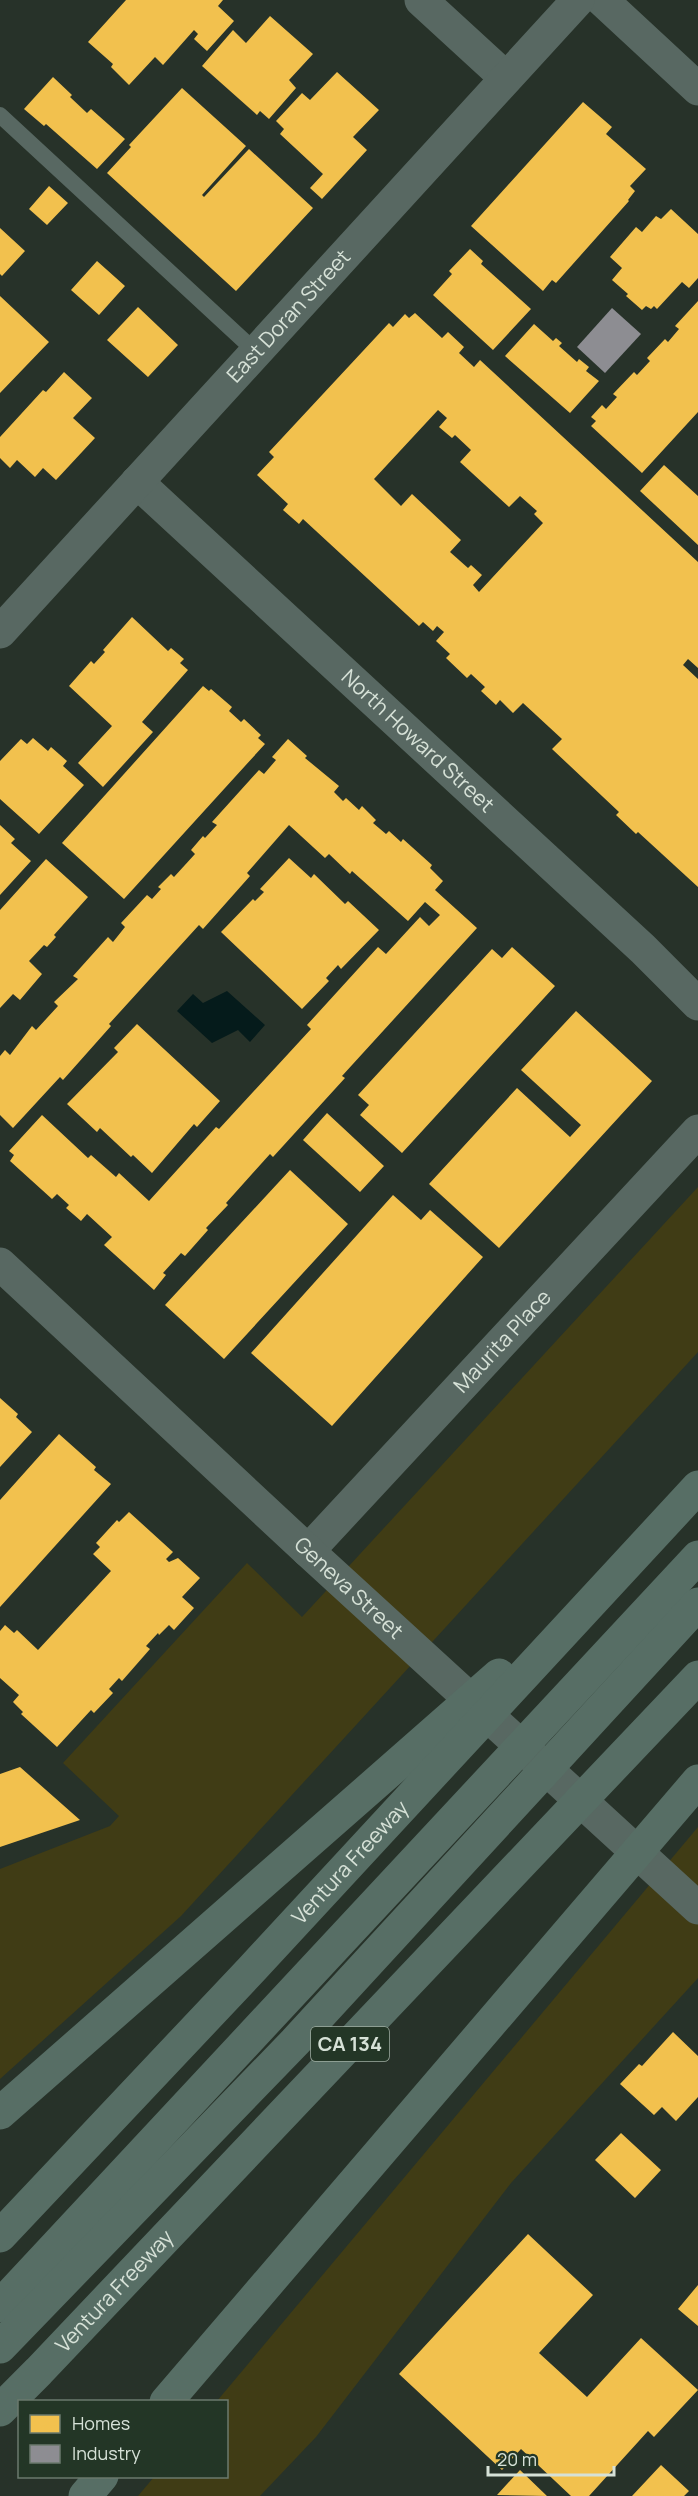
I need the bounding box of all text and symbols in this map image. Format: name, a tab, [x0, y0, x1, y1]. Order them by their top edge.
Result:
street label: East Doran Street	[220, 243, 356, 388]
street label: North Howard Street	[336, 663, 501, 818]
street label: Maurita Place	[447, 1283, 557, 1398]
street label: Geneva Street	[289, 1530, 410, 1645]
street label: Ventura Freeway	[285, 1794, 414, 1930]
road number: CA 134	[311, 2027, 389, 2061]
street label: Ventura Freeway	[49, 2223, 179, 2358]
legend	[18, 2400, 228, 2478]
text: Homes	[72, 2411, 130, 2435]
scale bar	[488, 2439, 614, 2477]
text: Industry	[72, 2441, 141, 2465]
text: 20 m	[497, 2447, 537, 2471]

